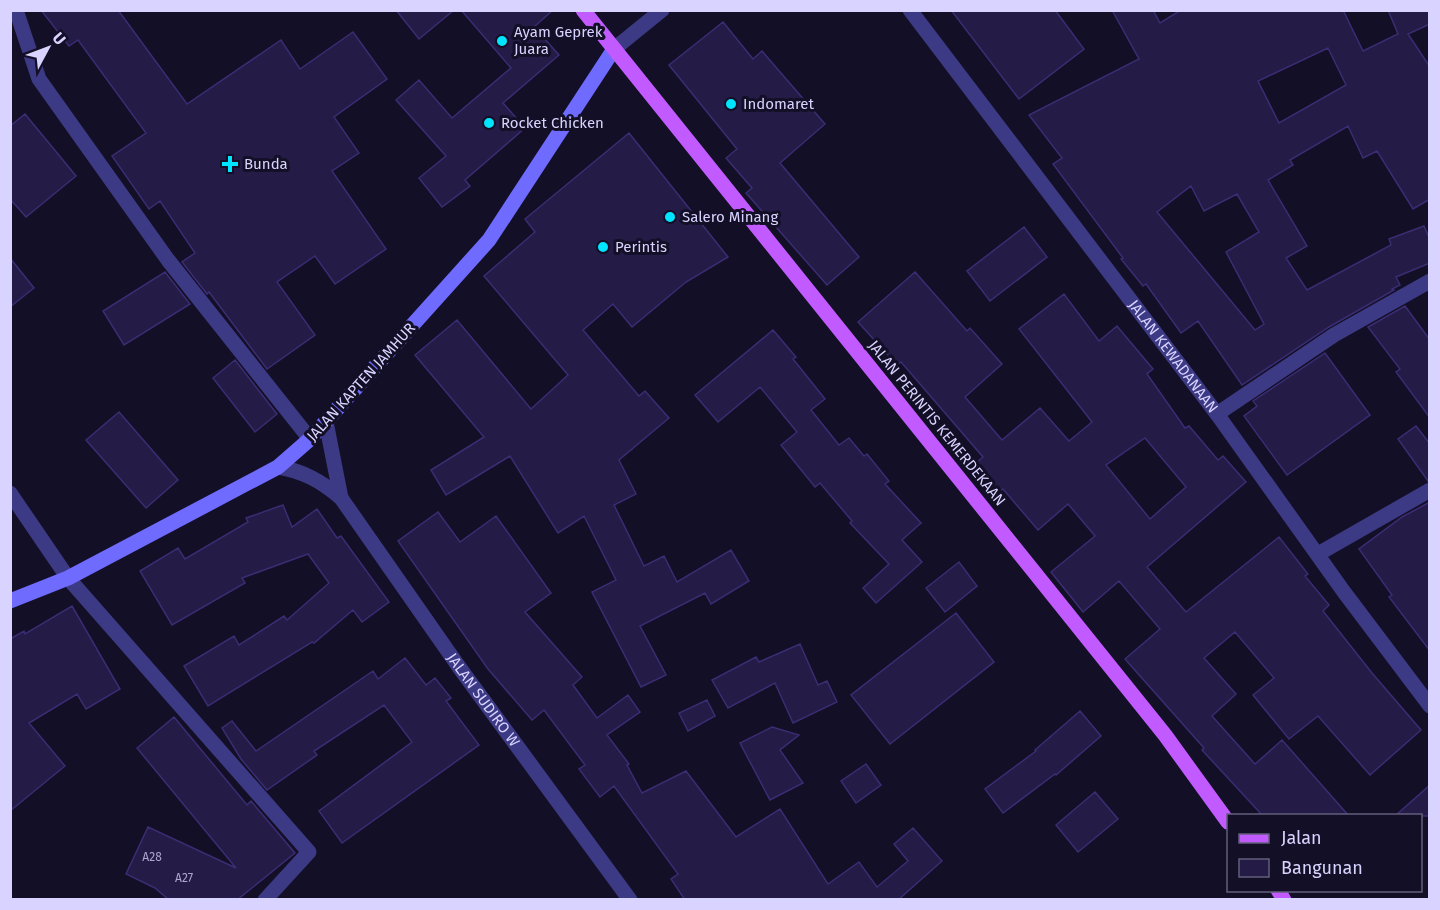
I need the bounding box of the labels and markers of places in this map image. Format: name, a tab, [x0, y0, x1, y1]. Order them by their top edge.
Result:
place label: Ayam Geprek Juara	[514, 23, 603, 58]
marker: Ayam Geprek Juara	[495, 34, 509, 48]
place label: Indomaret	[743, 95, 814, 113]
marker: Indomaret	[724, 97, 738, 111]
place label: Rocket Chicken	[501, 114, 604, 132]
marker: Rocket Chicken	[482, 116, 496, 130]
marker: Bunda	[221, 155, 239, 173]
place label: Bunda	[244, 155, 288, 173]
place label: Salero Minang	[682, 208, 778, 226]
marker: Salero Minang	[663, 210, 677, 224]
place label: Perintis	[615, 238, 667, 256]
marker: Perintis	[596, 240, 610, 254]

